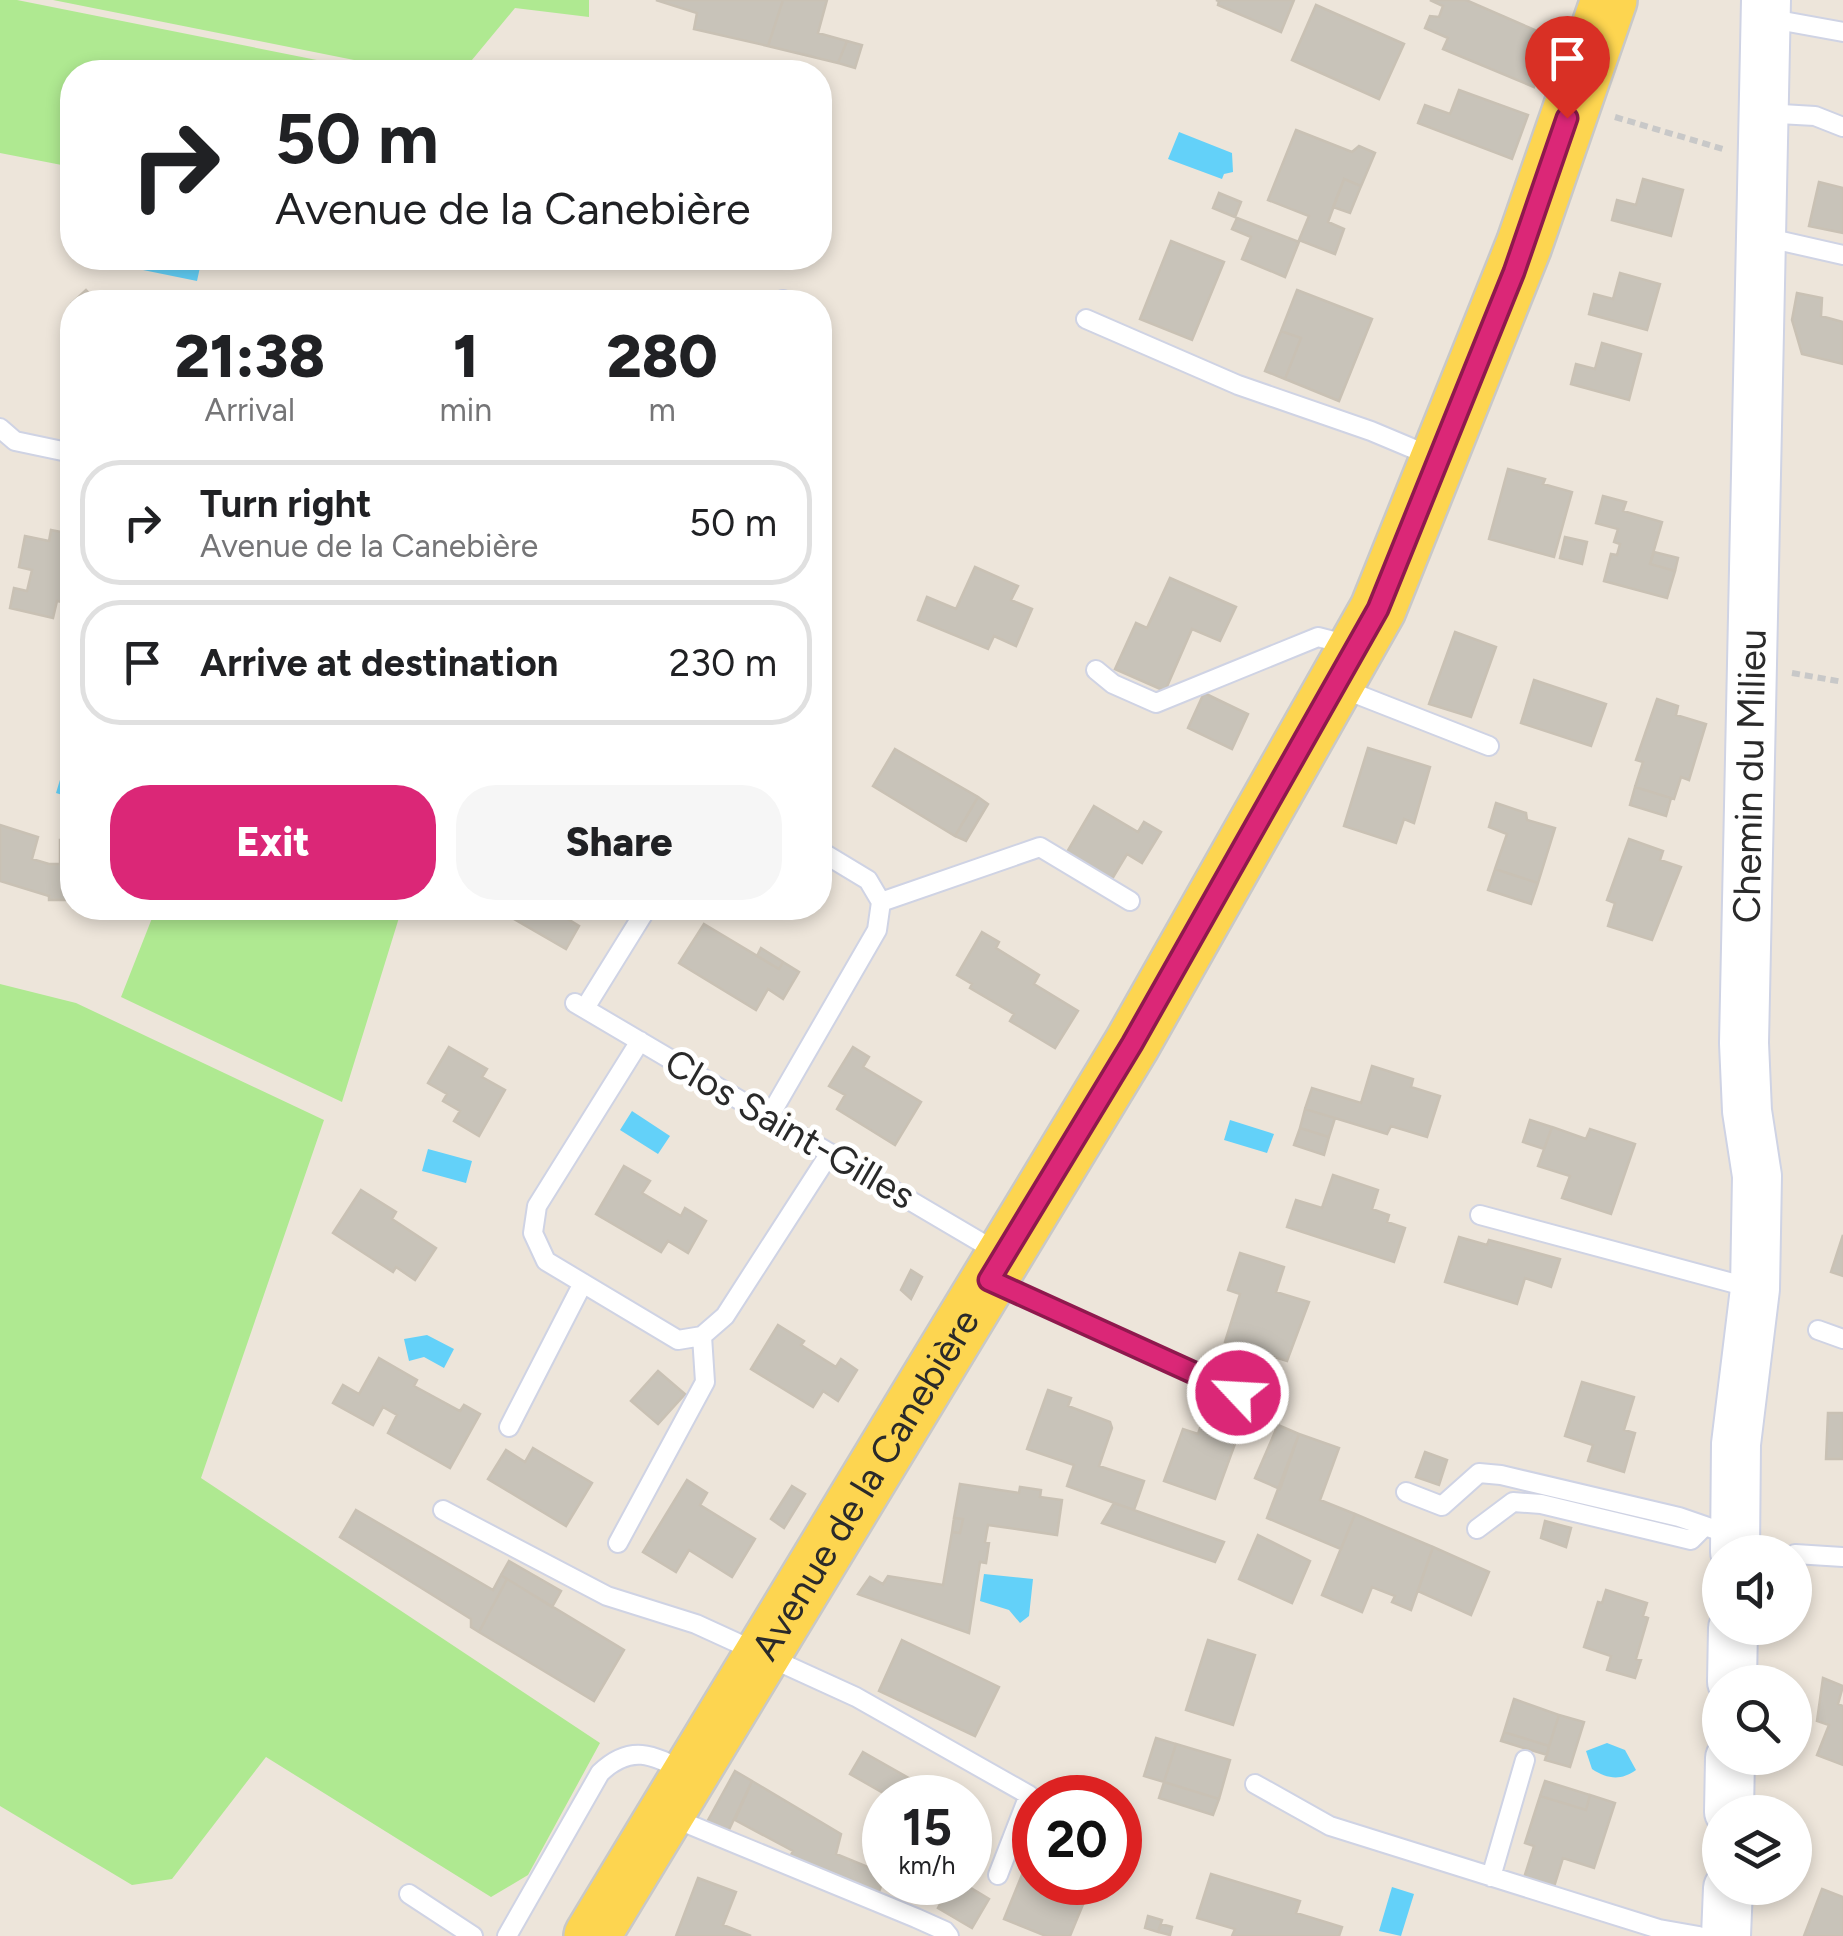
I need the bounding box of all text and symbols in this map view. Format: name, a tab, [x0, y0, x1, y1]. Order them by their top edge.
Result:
pin	[1525, 16, 1610, 119]
icon: arrive	[1540, 31, 1595, 86]
text: 50 m	[275, 96, 439, 181]
icon: right	[110, 100, 240, 230]
text: Avenue de la Canebière	[275, 181, 751, 235]
text: 21:38	[174, 320, 325, 392]
text: 1	[453, 320, 479, 392]
text: 280	[606, 320, 718, 392]
text: Arrival	[205, 391, 295, 429]
text: min	[440, 391, 492, 429]
text: m	[648, 391, 676, 429]
text: Turn right	[200, 481, 372, 527]
icon: right	[115, 495, 170, 550]
text: 50 m	[689, 500, 777, 546]
text: Avenue de la Canebière	[200, 527, 538, 565]
street label: Chemin du Milieu	[1724, 629, 1776, 924]
icon: arrive	[115, 635, 170, 690]
text: Arrive at destination	[200, 640, 558, 686]
text: 230 m	[669, 640, 777, 686]
button: Exit	[110, 785, 436, 900]
button: Share	[456, 785, 782, 900]
street label: Clos Saint-Gilles	[657, 1039, 923, 1219]
street label: Avenue de la Canebière	[742, 1301, 989, 1668]
position arrow	[1186, 1341, 1290, 1445]
map controls	[1702, 1535, 1812, 1905]
button: sound	[1702, 1535, 1812, 1645]
button: search	[1702, 1665, 1812, 1775]
speed limit sign: 20	[1012, 1775, 1142, 1905]
button: layers	[1702, 1795, 1812, 1905]
text: 15	[902, 1797, 952, 1858]
text: km/h	[898, 1850, 956, 1880]

